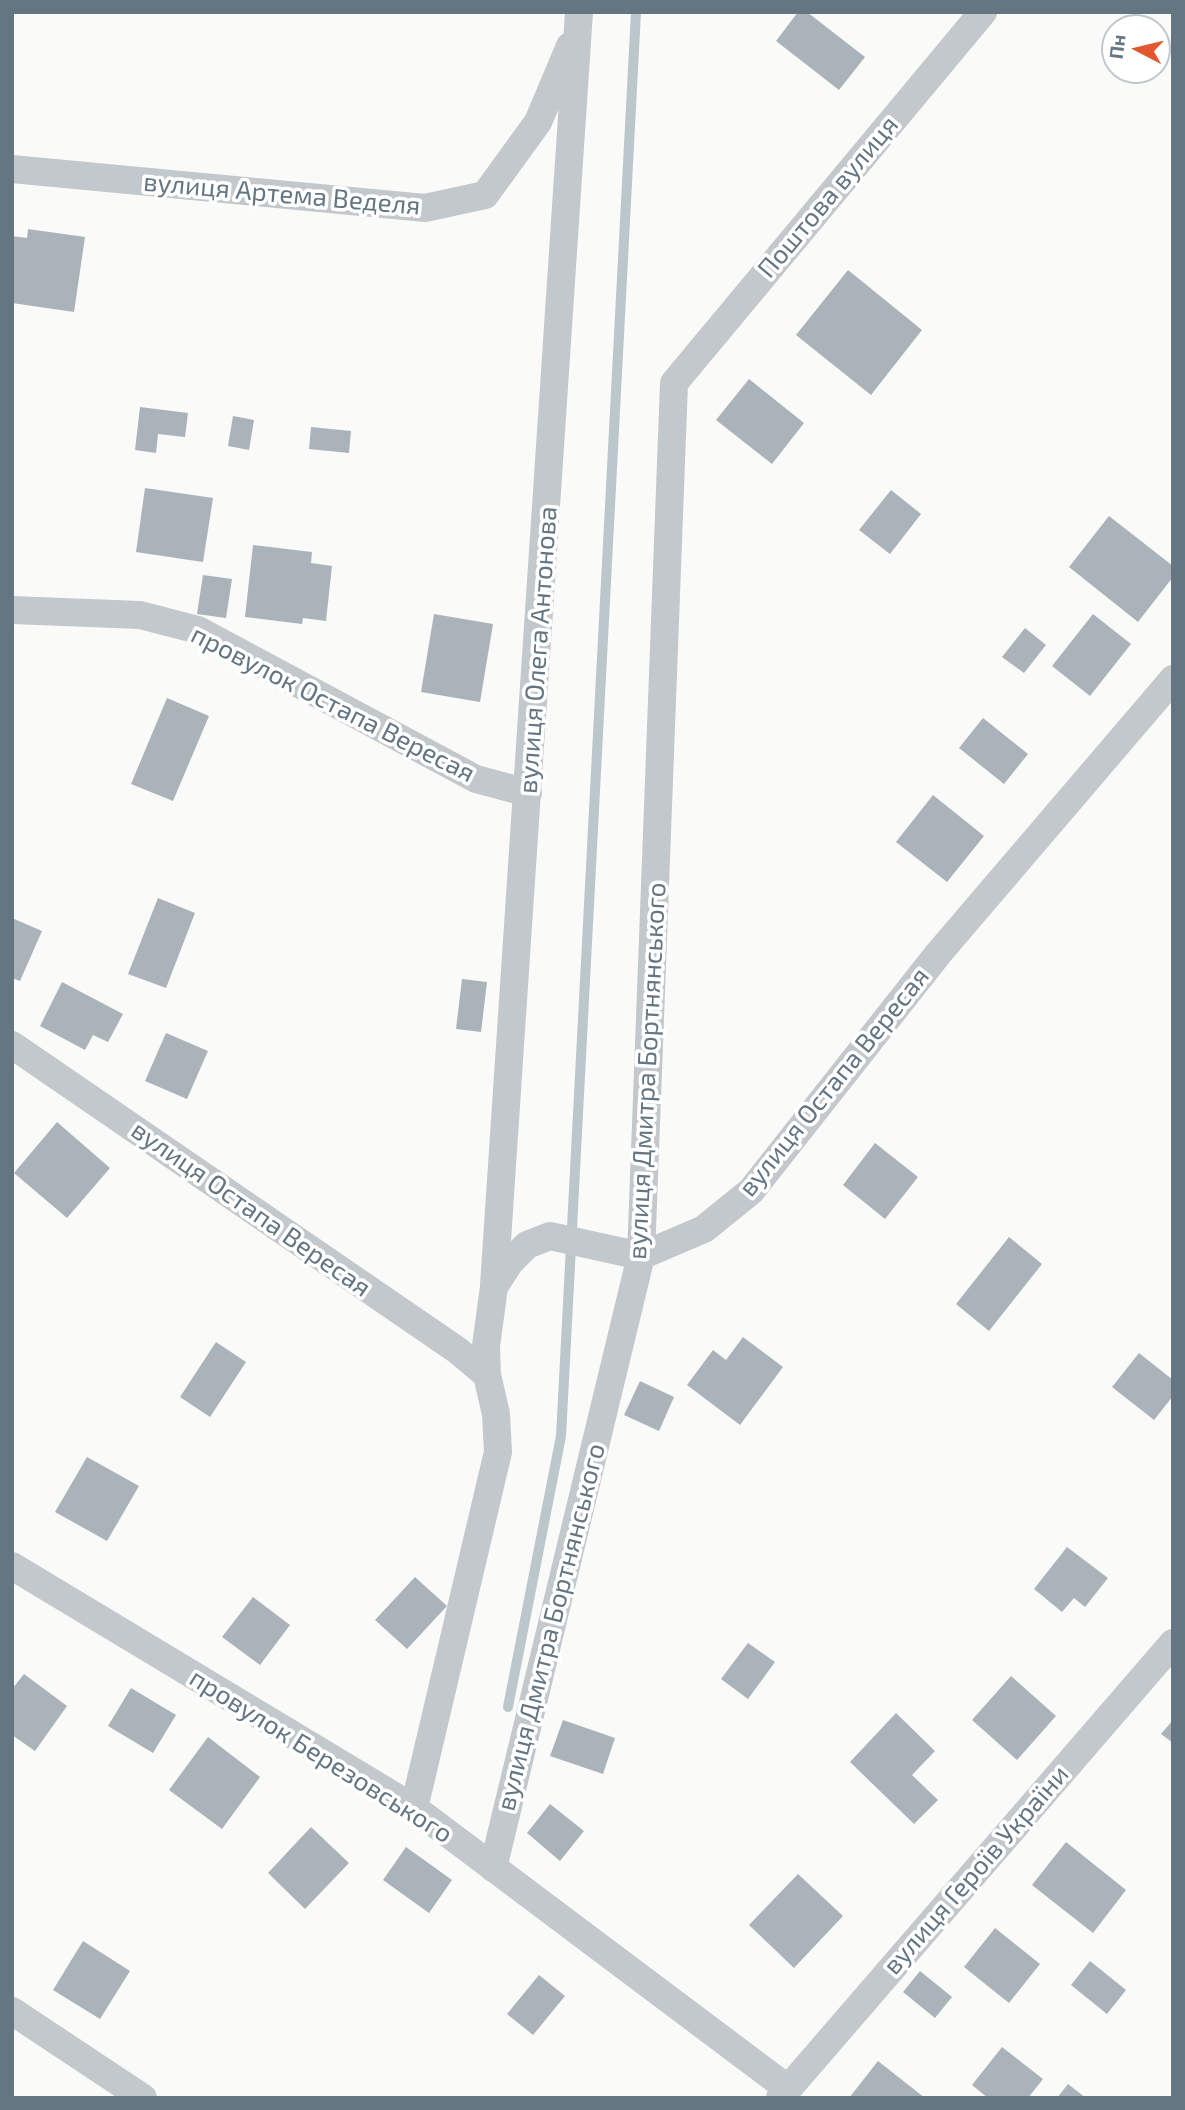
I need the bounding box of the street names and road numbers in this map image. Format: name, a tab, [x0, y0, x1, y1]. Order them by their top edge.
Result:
street label: Поштова вулиця	[751, 110, 905, 284]
street label: вулиця Артема Веделя	[142, 166, 422, 222]
street label: вулиця Олега Антонова	[512, 505, 564, 795]
street label: провулок Остапа Вересая	[186, 619, 480, 789]
street label: вулиця Дмитра Бортнянського	[622, 882, 672, 1260]
street label: вулиця Остапа Вересая	[732, 961, 936, 1203]
street label: вулиця Остапа Вересая	[125, 1114, 377, 1304]
street label: вулиця Дмитра Бортнянського	[490, 1440, 612, 1814]
street label: провулок Березовського	[184, 1662, 458, 1850]
street label: вулиця Героїв України	[877, 1759, 1075, 1981]

